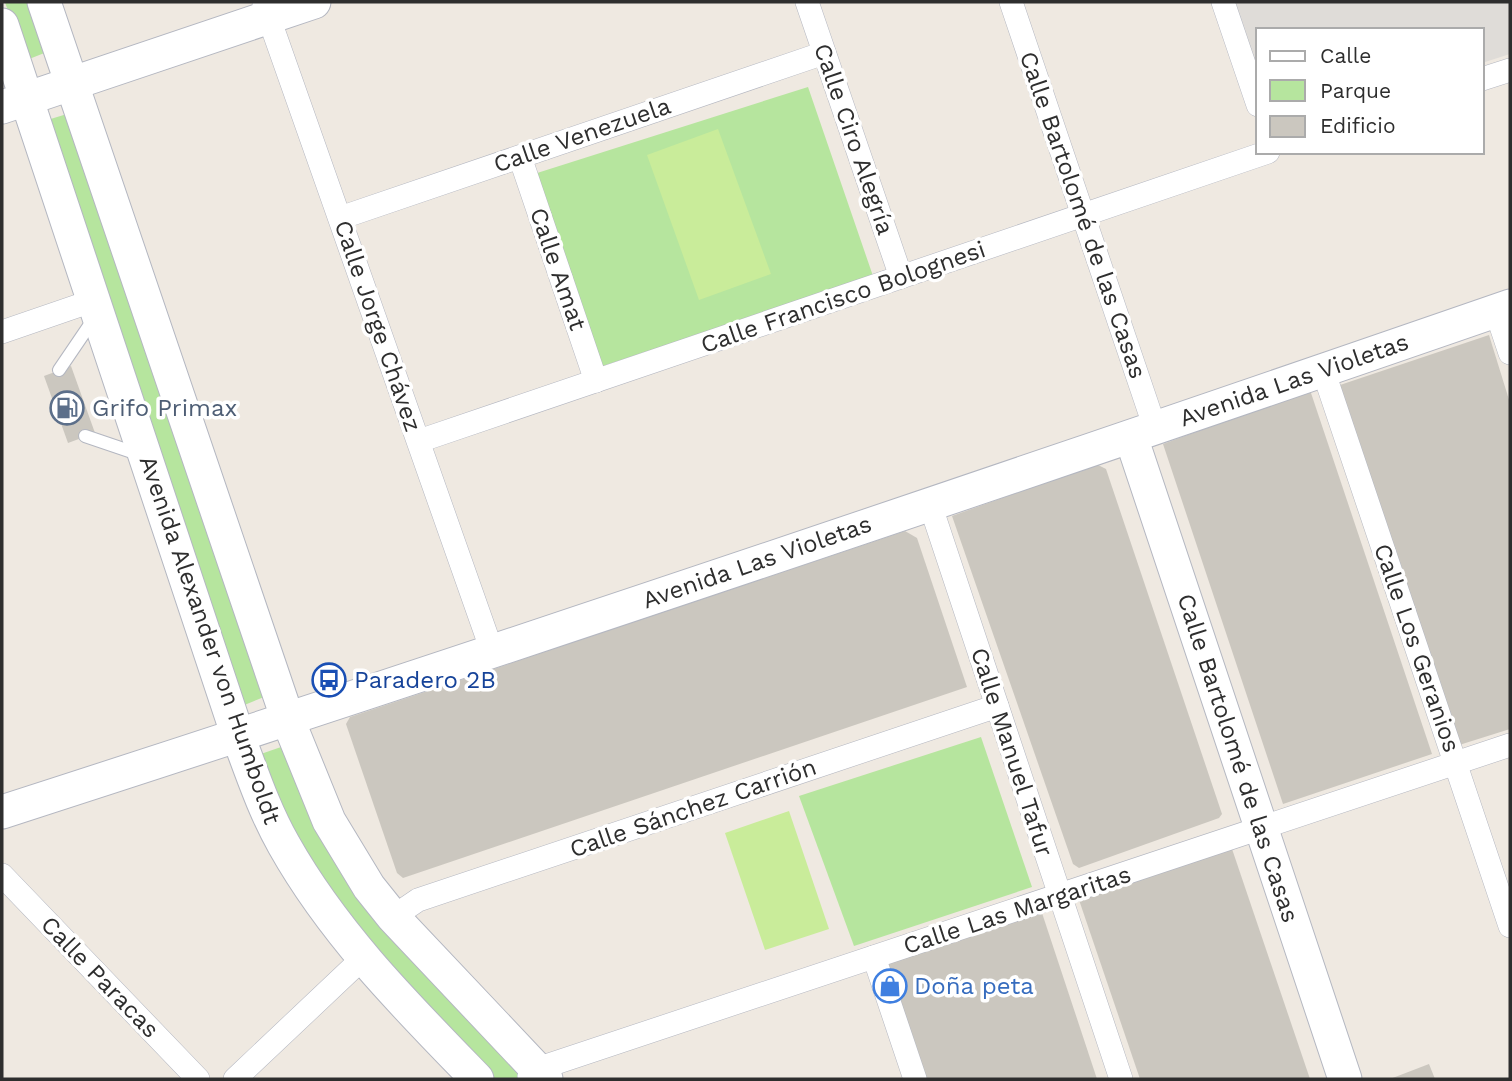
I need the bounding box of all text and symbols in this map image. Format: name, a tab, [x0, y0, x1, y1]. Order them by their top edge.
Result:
legend	[1256, 28, 1484, 154]
street label: Calle Ciro Alegría	[808, 40, 900, 238]
text: Calle	[1320, 43, 1371, 68]
street label: Calle Bartolomé de las Casas	[1014, 48, 1152, 382]
text: Parque	[1320, 78, 1391, 103]
street label: Calle Venezuela	[490, 92, 674, 178]
text: Edificio	[1320, 113, 1396, 138]
street label: Calle Amat	[524, 204, 592, 334]
street label: Calle Jorge Chávez	[329, 217, 427, 435]
street label: Calle Francisco Bolognesi	[697, 235, 989, 359]
street label: Avenida Las Violetas	[1176, 328, 1412, 432]
fuel station icon: Grifo Primax	[48, 389, 86, 427]
place label: Grifo Primax	[92, 394, 237, 422]
street label: Avenida Alexander von Humboldt	[134, 452, 286, 828]
street label: Avenida Las Violetas	[639, 510, 875, 614]
street label: Calle Los Geranios	[1368, 540, 1466, 756]
street label: Calle Bartolomé de las Casas	[1172, 590, 1304, 926]
street label: Calle Manuel Tafur	[965, 644, 1059, 860]
bus stop icon: Paradero 2B	[310, 661, 348, 699]
place label: Paradero 2B	[354, 666, 496, 694]
street label: Calle Sánchez Carrión	[566, 753, 820, 863]
street label: Calle Las Margaritas	[900, 860, 1134, 960]
street label: Calle Paracas	[35, 911, 165, 1043]
shop icon: Doña peta	[871, 967, 909, 1005]
place label: Doña peta	[914, 972, 1034, 1000]

